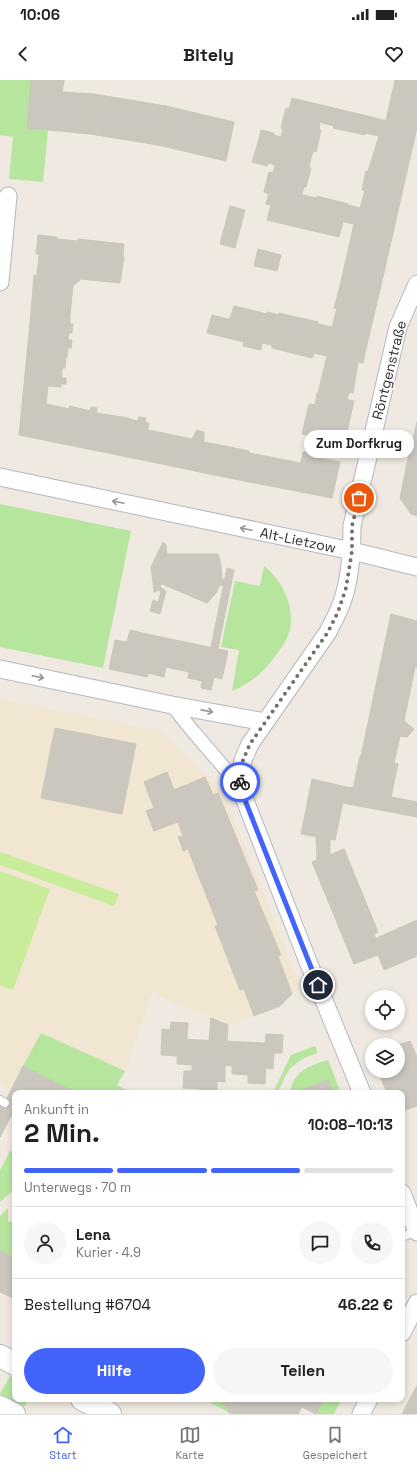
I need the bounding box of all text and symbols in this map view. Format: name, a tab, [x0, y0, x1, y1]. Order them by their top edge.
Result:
text: 10:06	[20, 5, 60, 24]
icon: back	[12, 43, 34, 65]
text: Bitely	[183, 43, 234, 66]
icon: heart	[383, 43, 405, 65]
street label: Röntgenstraße	[368, 318, 410, 422]
callout: Zum Dorfkrug	[304, 430, 414, 458]
text: Zum Dorfkrug	[316, 435, 402, 452]
pin	[342, 481, 376, 515]
icon: bag	[348, 487, 370, 509]
one-way arrow	[112, 497, 125, 505]
street label: Alt-Lietzow	[258, 523, 338, 557]
one-way arrow	[239, 524, 252, 532]
one-way arrow	[31, 673, 44, 681]
one-way arrow	[200, 707, 213, 715]
courier	[220, 762, 260, 802]
icon: bike	[229, 771, 251, 793]
pin	[301, 968, 335, 1002]
icon: home	[307, 974, 329, 996]
map controls	[365, 990, 405, 1078]
button: locate	[365, 990, 405, 1030]
button: layers	[365, 1038, 405, 1078]
text: Ankunft in	[24, 1101, 89, 1118]
text: 10:08–10:13	[308, 1115, 393, 1134]
text: 2 Min.	[24, 1116, 100, 1150]
text: Unterwegs · 70 m	[24, 1179, 131, 1196]
button: person	[24, 1222, 66, 1264]
button: chat	[299, 1222, 341, 1264]
button: phone	[351, 1222, 393, 1264]
text: Lena	[76, 1225, 111, 1244]
text: Kurier · 4.9	[76, 1244, 141, 1261]
text: Bestellung #6704	[24, 1295, 151, 1314]
text: 46.22 €	[338, 1295, 393, 1314]
button: Hilfe	[24, 1348, 205, 1394]
button: Teilen	[213, 1348, 393, 1394]
tab: Start	[49, 1424, 77, 1462]
tab: Karte	[175, 1424, 204, 1462]
tab: Gespeichert	[303, 1424, 368, 1462]

